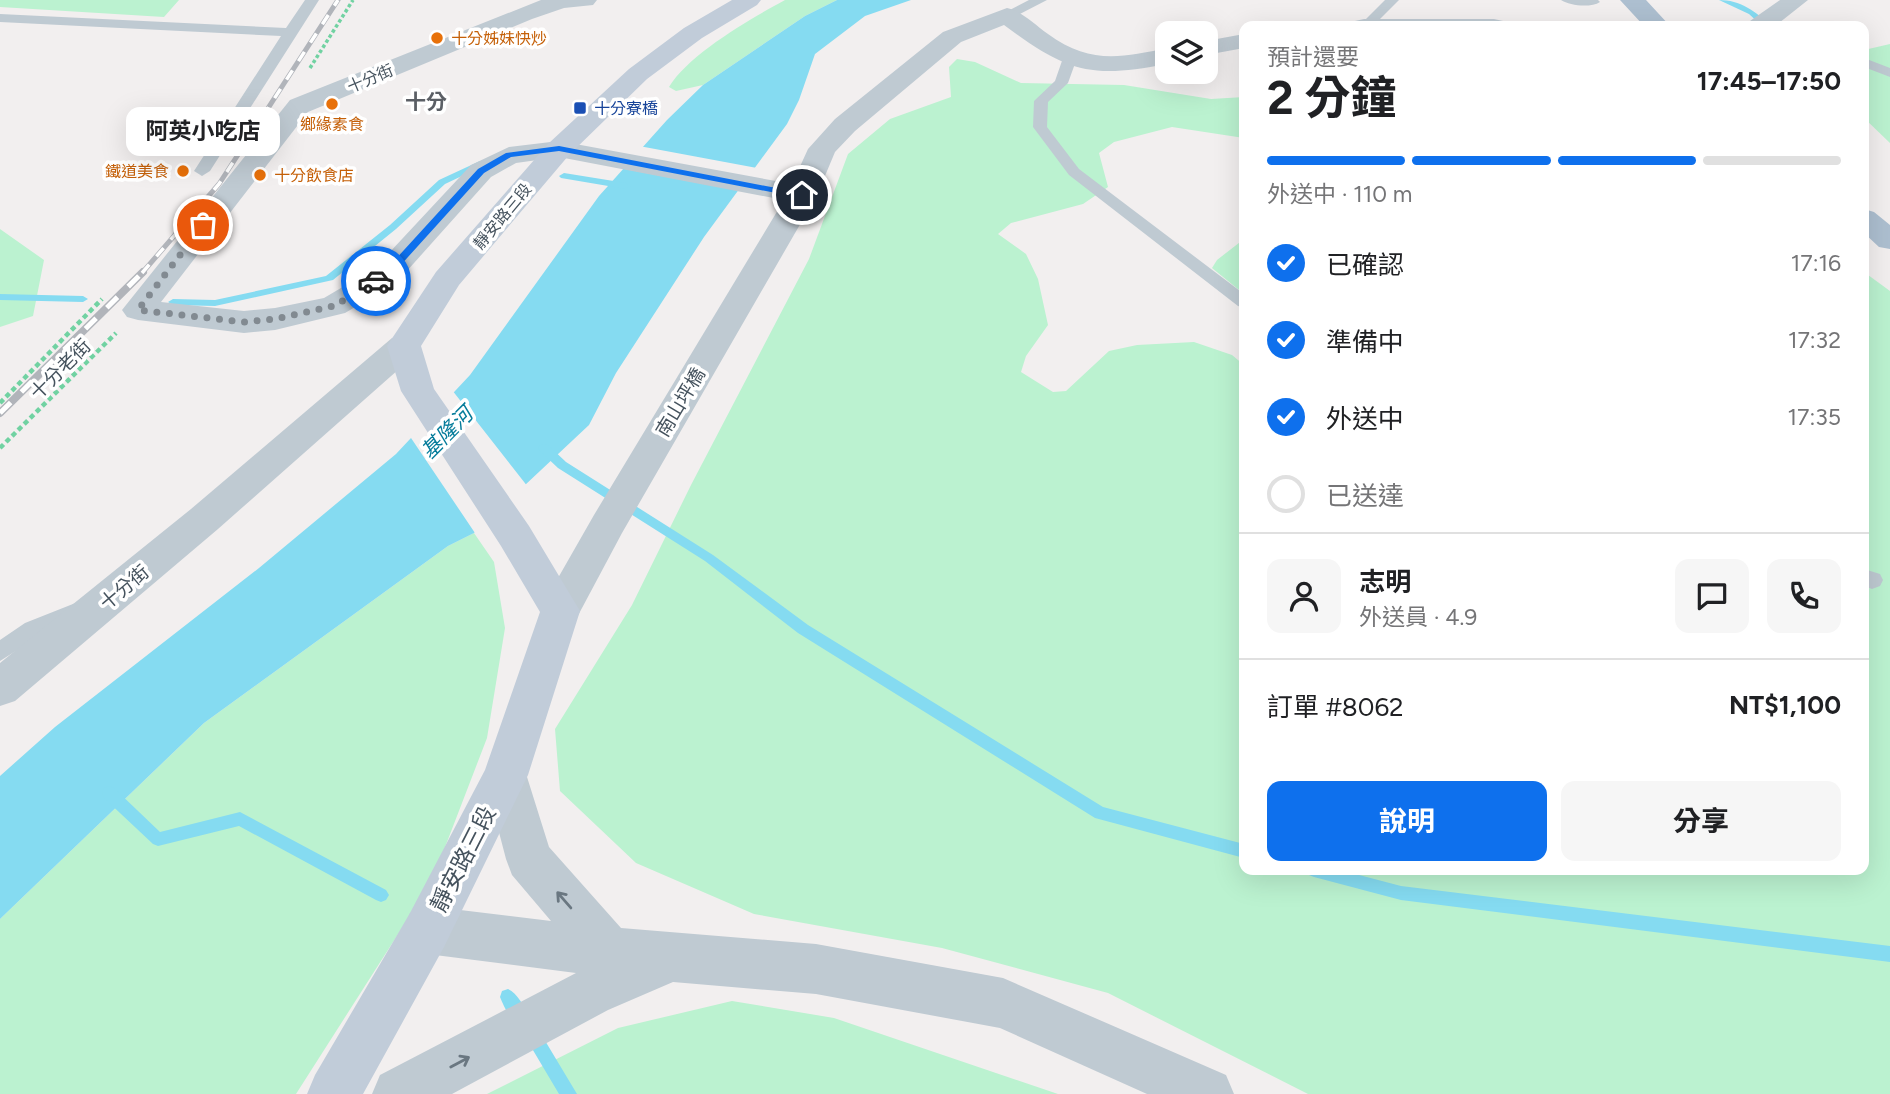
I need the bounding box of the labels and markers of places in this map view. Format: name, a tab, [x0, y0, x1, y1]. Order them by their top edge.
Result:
place label: 十分姊妹快炒	[451, 29, 547, 48]
marker: 十分姊妹快炒	[429, 30, 445, 46]
marker: 鄉緣素食	[324, 96, 340, 112]
place label: 十分寮橋	[594, 99, 658, 118]
marker: 十分寮橋	[572, 100, 588, 116]
callout: 阿英小吃店	[126, 106, 280, 155]
place label: 鄉緣素食	[300, 115, 364, 134]
place label: 鐵道美食	[105, 162, 169, 181]
marker: 鐵道美食	[175, 163, 191, 179]
pin	[772, 165, 832, 225]
place label: 十分飲食店	[274, 166, 354, 185]
marker: 十分飲食店	[252, 167, 268, 183]
pin	[173, 195, 233, 255]

